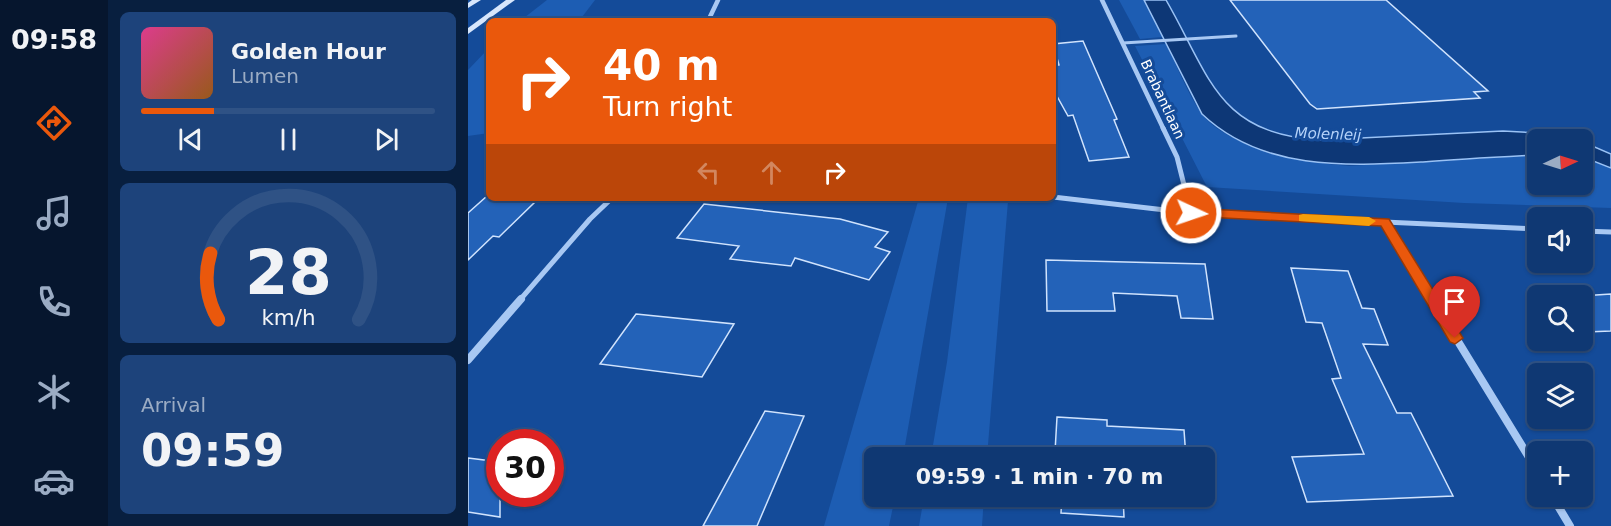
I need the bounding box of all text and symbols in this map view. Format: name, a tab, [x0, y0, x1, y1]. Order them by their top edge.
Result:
text: 09:58	[11, 24, 97, 55]
text: Golden Hour	[231, 39, 386, 64]
text: 40 m	[603, 41, 720, 90]
icon: right	[504, 42, 582, 120]
street label: Brabantlaan	[1138, 57, 1188, 141]
text: Lumen	[231, 64, 299, 88]
text: Turn right	[603, 91, 732, 122]
icon: directions	[33, 102, 75, 144]
icon: previous	[174, 123, 207, 156]
icon: pause	[272, 123, 305, 156]
icon: next	[370, 123, 403, 156]
water label: Molenleij	[1294, 124, 1362, 144]
north arrow	[1527, 129, 1593, 195]
map controls	[1527, 129, 1593, 507]
icon: left	[692, 156, 725, 189]
icon: ahead	[755, 156, 788, 189]
icon: right	[818, 156, 851, 189]
position arrow	[1159, 181, 1223, 245]
icon: music	[33, 192, 75, 234]
button: sound	[1527, 207, 1593, 273]
text: 28	[245, 236, 331, 309]
pin	[1429, 276, 1480, 338]
icon: phone	[33, 281, 75, 323]
icon: arrive	[1438, 285, 1471, 318]
button: search	[1527, 285, 1593, 351]
text: km/h	[261, 305, 315, 330]
button: layers	[1527, 363, 1593, 429]
icon: climate	[33, 371, 75, 413]
text: Arrival	[141, 393, 206, 417]
text: 09:59	[141, 424, 284, 477]
speed limit sign: 30	[486, 429, 564, 507]
button: +	[1527, 441, 1593, 507]
icon: car	[33, 460, 75, 502]
text: 09:59 · 1 min · 70 m	[916, 464, 1163, 489]

